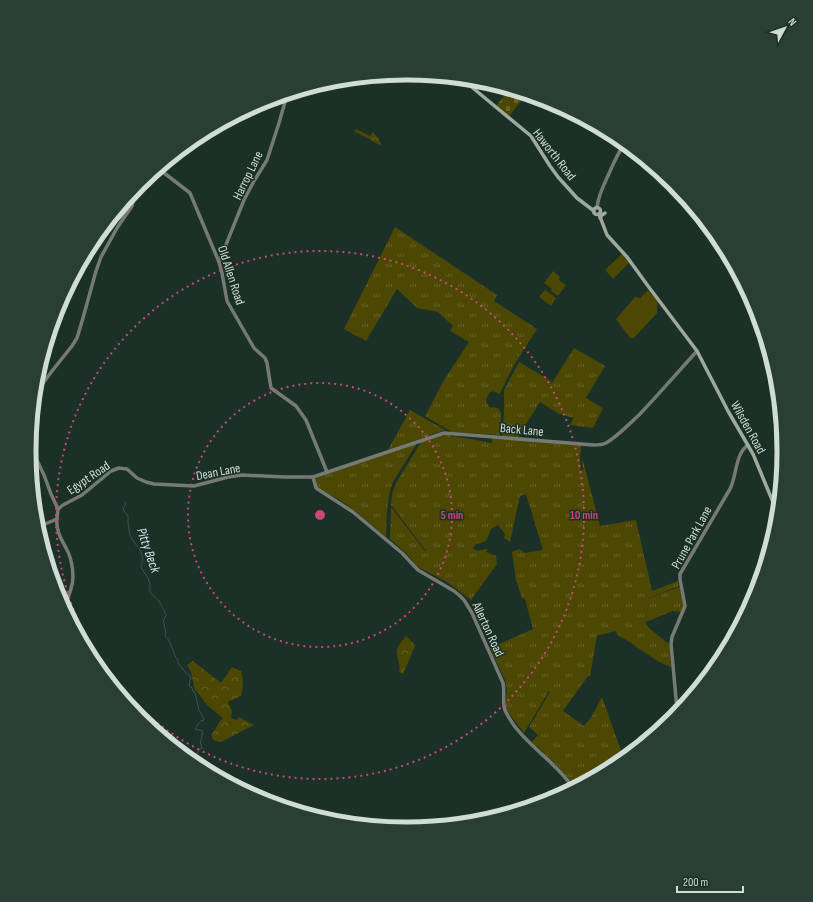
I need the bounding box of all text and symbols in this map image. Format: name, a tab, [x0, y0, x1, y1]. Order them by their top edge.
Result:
north arrow	[765, 8, 805, 48]
text: N	[785, 15, 799, 28]
street label: Haworth Road	[529, 126, 579, 184]
street label: Harrop Lane	[229, 148, 267, 202]
street label: Old Allen Road	[214, 244, 248, 307]
street label: Wilsden Road	[727, 398, 769, 457]
street label: Back Lane	[499, 420, 544, 440]
street label: Egypt Road	[64, 458, 113, 498]
street label: Dean Lane	[195, 460, 242, 484]
street label: Prune Park Lane	[668, 503, 716, 572]
centre of rings	[313, 508, 327, 522]
text: 5 min	[441, 508, 463, 523]
text: 10 min	[570, 508, 598, 523]
water label: Pitty Beck	[133, 525, 164, 576]
street label: Allerton Road	[468, 599, 508, 659]
scale bar	[677, 868, 743, 894]
text: 200 m	[683, 875, 709, 890]

